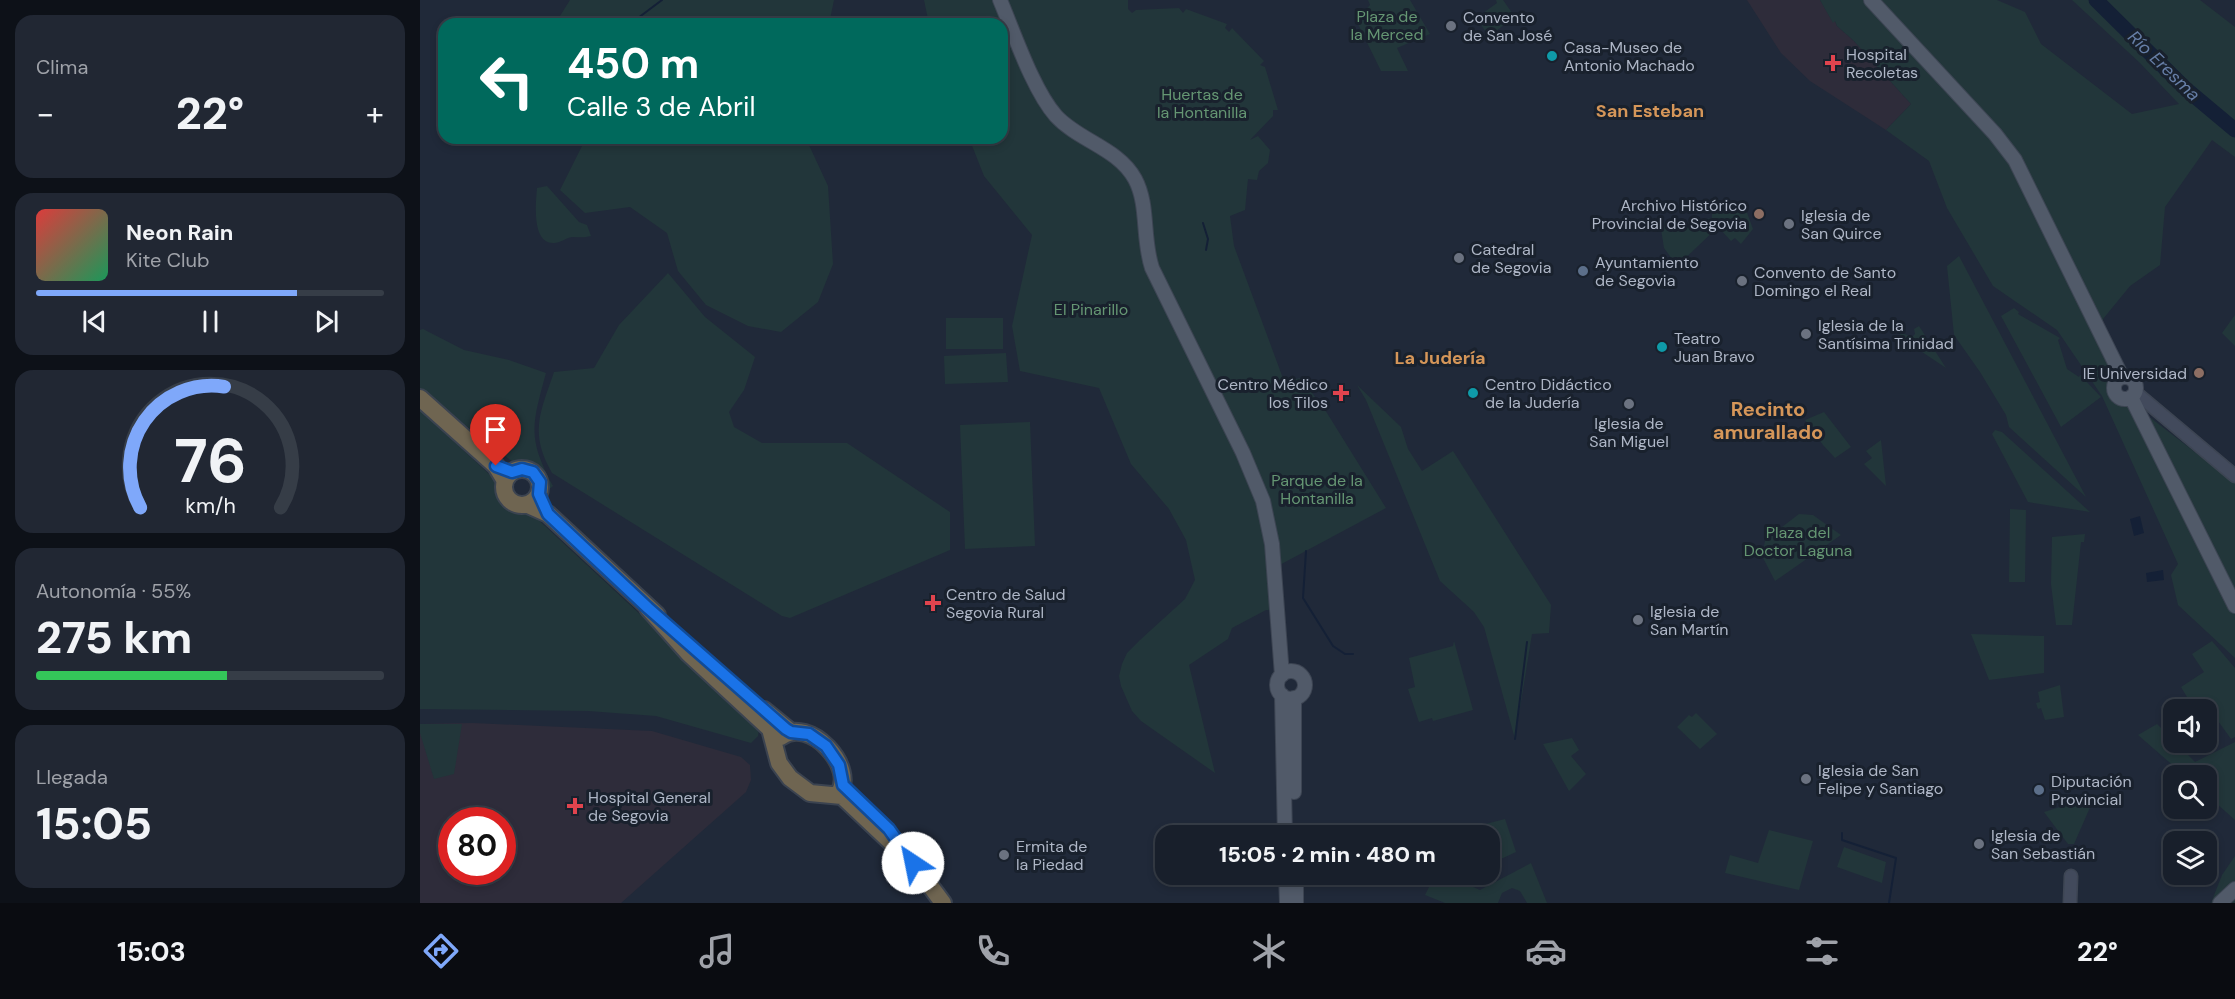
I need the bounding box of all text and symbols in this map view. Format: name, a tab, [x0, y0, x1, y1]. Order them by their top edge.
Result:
park label: Plaza de la Merced	[1351, 6, 1423, 45]
place label: Convento de San José	[1463, 7, 1552, 46]
marker: Convento de San José	[1444, 19, 1458, 33]
water label: Río Eresma	[2123, 25, 2205, 107]
text: 450 m	[567, 36, 699, 91]
place label: Casa-Museo de Antonio Machado	[1564, 37, 1695, 76]
icon: left	[468, 42, 546, 120]
place label: Hospital Recoletas	[1846, 44, 1918, 83]
marker: Casa-Museo de Antonio Machado	[1545, 49, 1559, 63]
text: Clima	[36, 54, 88, 80]
marker: Hospital Recoletas	[1824, 54, 1842, 72]
text: 22°	[176, 84, 244, 143]
park label: Huertas de la Hontanilla	[1157, 84, 1247, 123]
text: Calle 3 de Abril	[567, 89, 756, 124]
text: −	[36, 92, 54, 135]
text: +	[366, 92, 384, 135]
district label: San Esteban	[1596, 99, 1704, 123]
place label: Archivo Histórico Provincial de Segovia	[1592, 195, 1747, 234]
place label: Iglesia de San Quirce	[1801, 205, 1882, 244]
marker: Archivo Histórico Provincial de Segovia	[1752, 207, 1766, 221]
marker: Iglesia de San Quirce	[1782, 217, 1796, 231]
text: Neon Rain	[126, 218, 233, 247]
place label: Catedral de Segovia	[1471, 239, 1551, 278]
text: Kite Club	[126, 247, 210, 273]
marker: Catedral de Segovia	[1452, 251, 1466, 265]
place label: Ayuntamiento de Segovia	[1595, 252, 1699, 291]
place label: Convento de Santo Domingo el Real	[1754, 262, 1896, 301]
marker: Ayuntamiento de Segovia	[1576, 264, 1590, 278]
marker: Convento de Santo Domingo el Real	[1735, 274, 1749, 288]
park label: El Pinarillo	[1054, 299, 1128, 320]
icon: previous	[78, 305, 111, 338]
icon: pause	[194, 305, 227, 338]
icon: next	[310, 305, 343, 338]
place label: Iglesia de la Santísima Trinidad	[1818, 315, 1954, 354]
marker: Iglesia de la Santísima Trinidad	[1799, 327, 1813, 341]
place label: Teatro Juan Bravo	[1674, 328, 1755, 367]
marker: Teatro Juan Bravo	[1655, 340, 1669, 354]
district label: La Judería	[1395, 346, 1486, 370]
place label: IE Universidad	[2083, 363, 2187, 384]
marker: IE Universidad	[2192, 366, 2206, 380]
place label: Centro Médico los Tilos	[1218, 374, 1328, 413]
place label: Centro Didáctico de la Judería	[1485, 374, 1612, 413]
marker: Centro Médico los Tilos	[1332, 384, 1350, 402]
marker: Centro Didáctico de la Judería	[1466, 386, 1480, 400]
district label: Recinto amurallado	[1713, 396, 1823, 445]
marker: Iglesia de San Miguel	[1622, 397, 1636, 411]
pin	[470, 404, 521, 466]
icon: arrive	[479, 413, 512, 446]
place label: Iglesia de San Miguel	[1589, 413, 1669, 452]
text: 76	[174, 421, 246, 502]
park label: Parque de la Hontanilla	[1271, 470, 1363, 509]
text: km/h	[185, 493, 235, 521]
park label: Plaza del Doctor Laguna	[1744, 522, 1852, 561]
text: Autonomía · 55%	[36, 578, 191, 604]
place label: Centro de Salud Segovia Rural	[946, 584, 1066, 623]
marker: Centro de Salud Segovia Rural	[924, 594, 942, 612]
place label: Iglesia de San Martín	[1650, 601, 1729, 640]
text: 275 km	[36, 608, 192, 667]
marker: Iglesia de San Martín	[1631, 613, 1645, 627]
map controls	[2163, 699, 2217, 885]
button: sound	[2163, 699, 2217, 753]
place label: Iglesia de San Felipe y Santiago	[1818, 760, 1943, 799]
text: Llegada	[36, 764, 108, 790]
button: search	[2163, 765, 2217, 819]
place label: Diputación Provincial	[2051, 771, 2132, 810]
marker: Iglesia de San Felipe y Santiago	[1799, 772, 1813, 786]
marker: Diputación Provincial	[2032, 783, 2046, 797]
place label: Hospital General de Segovia	[588, 787, 711, 826]
text: 15:05	[36, 794, 152, 853]
marker: Hospital General de Segovia	[566, 797, 584, 815]
speed limit sign: 80	[438, 807, 516, 885]
place label: Iglesia de San Sebastián	[1991, 825, 2095, 864]
position arrow	[881, 831, 945, 895]
button: layers	[2163, 831, 2217, 885]
place label: Ermita de la Piedad	[1016, 836, 1087, 875]
marker: Iglesia de San Sebastián	[1972, 837, 1986, 851]
text: 15:05 · 2 min · 480 m	[1219, 840, 1436, 869]
marker: Ermita de la Piedad	[997, 848, 1011, 862]
icon: directions	[420, 930, 462, 972]
icon: music	[696, 930, 738, 972]
icon: phone	[972, 930, 1014, 972]
icon: climate	[1248, 930, 1290, 972]
icon: car	[1525, 930, 1567, 972]
icon: filters	[1801, 930, 1843, 972]
text: 15:03	[117, 934, 186, 969]
text: 22°	[2077, 934, 2118, 969]

